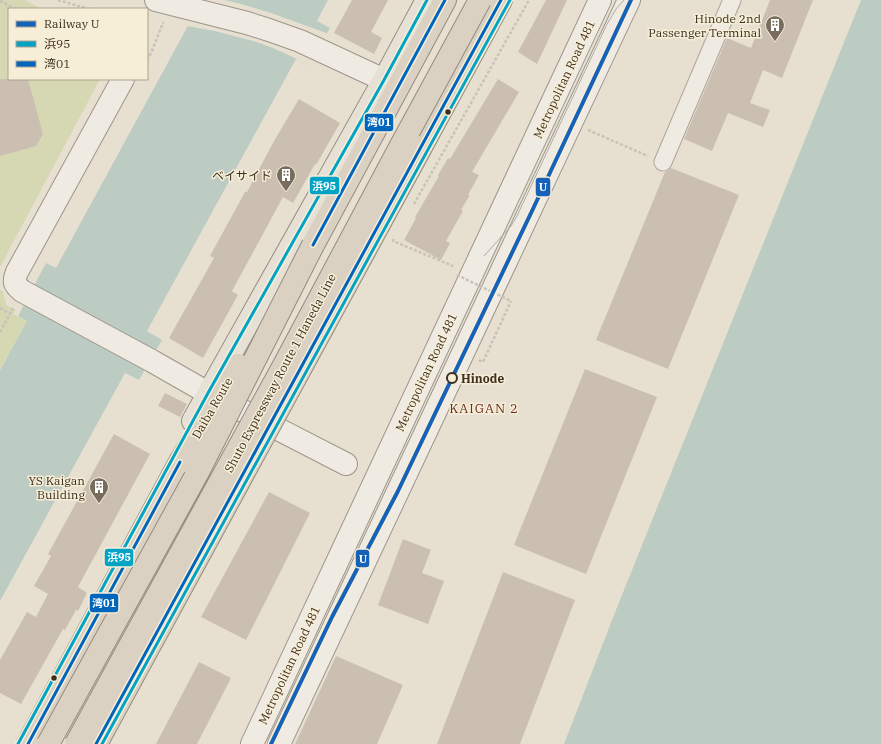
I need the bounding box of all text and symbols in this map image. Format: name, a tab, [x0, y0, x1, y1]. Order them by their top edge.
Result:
legend	[8, 8, 148, 80]
place label: Hinode 2nd Passenger Terminal	[648, 11, 761, 40]
building icon: Hinode 2nd Passenger Terminal	[764, 14, 786, 42]
text: Railway U	[44, 16, 100, 31]
street label: Metropolitan Road 481	[530, 17, 598, 141]
text: 浜95	[44, 36, 70, 51]
text: 湾01	[44, 56, 70, 71]
unlabelled marker	[443, 107, 453, 117]
line badge: 湾01	[364, 113, 394, 132]
text: 湾01	[367, 115, 391, 129]
building icon: ベイサイド	[275, 164, 297, 192]
place label: ベイサイド	[212, 168, 272, 183]
line badge: 浜95	[309, 176, 340, 195]
line badge: U	[535, 177, 551, 197]
text: 浜95	[312, 179, 336, 193]
text: U	[539, 180, 548, 194]
street label: Shuto Expressway Route 1 Haneda Line	[221, 271, 339, 475]
street label: Metropolitan Road 481	[392, 310, 460, 434]
place label: Hinode	[461, 371, 504, 386]
marker: Hinode	[446, 372, 458, 384]
street label: Daiba Route	[188, 375, 236, 441]
district label: KAIGAN 2	[449, 400, 519, 417]
place label: YS Kaigan Building	[28, 473, 85, 502]
building icon: YS Kaigan Building	[88, 476, 110, 504]
line badge: 浜95	[104, 548, 134, 567]
line badge: U	[355, 549, 370, 568]
text: 浜95	[107, 550, 131, 564]
text: U	[359, 552, 368, 566]
line badge: 湾01	[89, 593, 119, 613]
text: 湾01	[92, 596, 116, 610]
street label: Metropolitan Road 481	[255, 603, 323, 727]
unlabelled marker	[49, 673, 59, 683]

